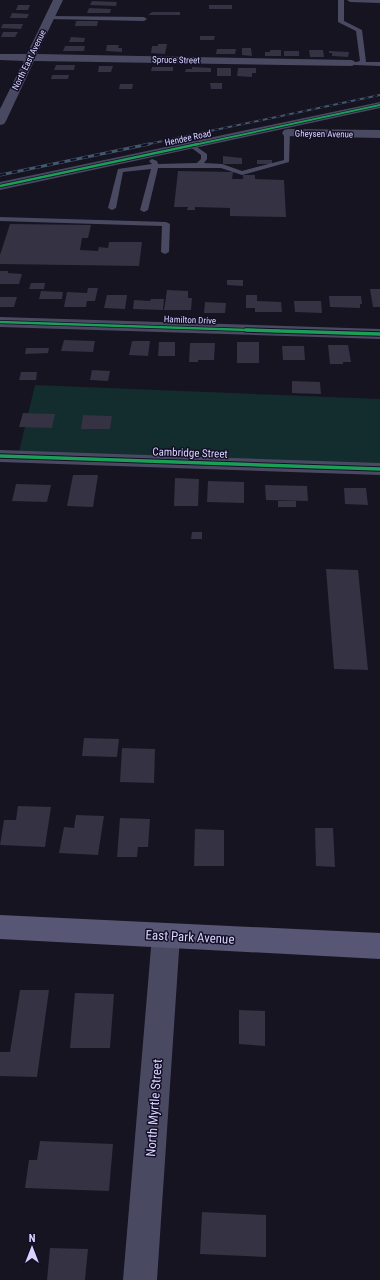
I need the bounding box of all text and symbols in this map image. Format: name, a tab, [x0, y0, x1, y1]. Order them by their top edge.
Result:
street label: North East Avenue	[10, 28, 48, 92]
street label: Spruce Street	[152, 55, 200, 65]
street label: Hendee Road	[164, 128, 212, 148]
street label: Gheysen Avenue	[295, 128, 353, 140]
street label: Hamilton Drive	[164, 314, 216, 326]
street label: Cambridge Street	[152, 445, 228, 461]
street label: East Park Avenue	[145, 927, 235, 947]
street label: North Myrtle Street	[143, 1059, 165, 1157]
north arrow	[12, 1228, 52, 1268]
text: N	[29, 1232, 36, 1245]

